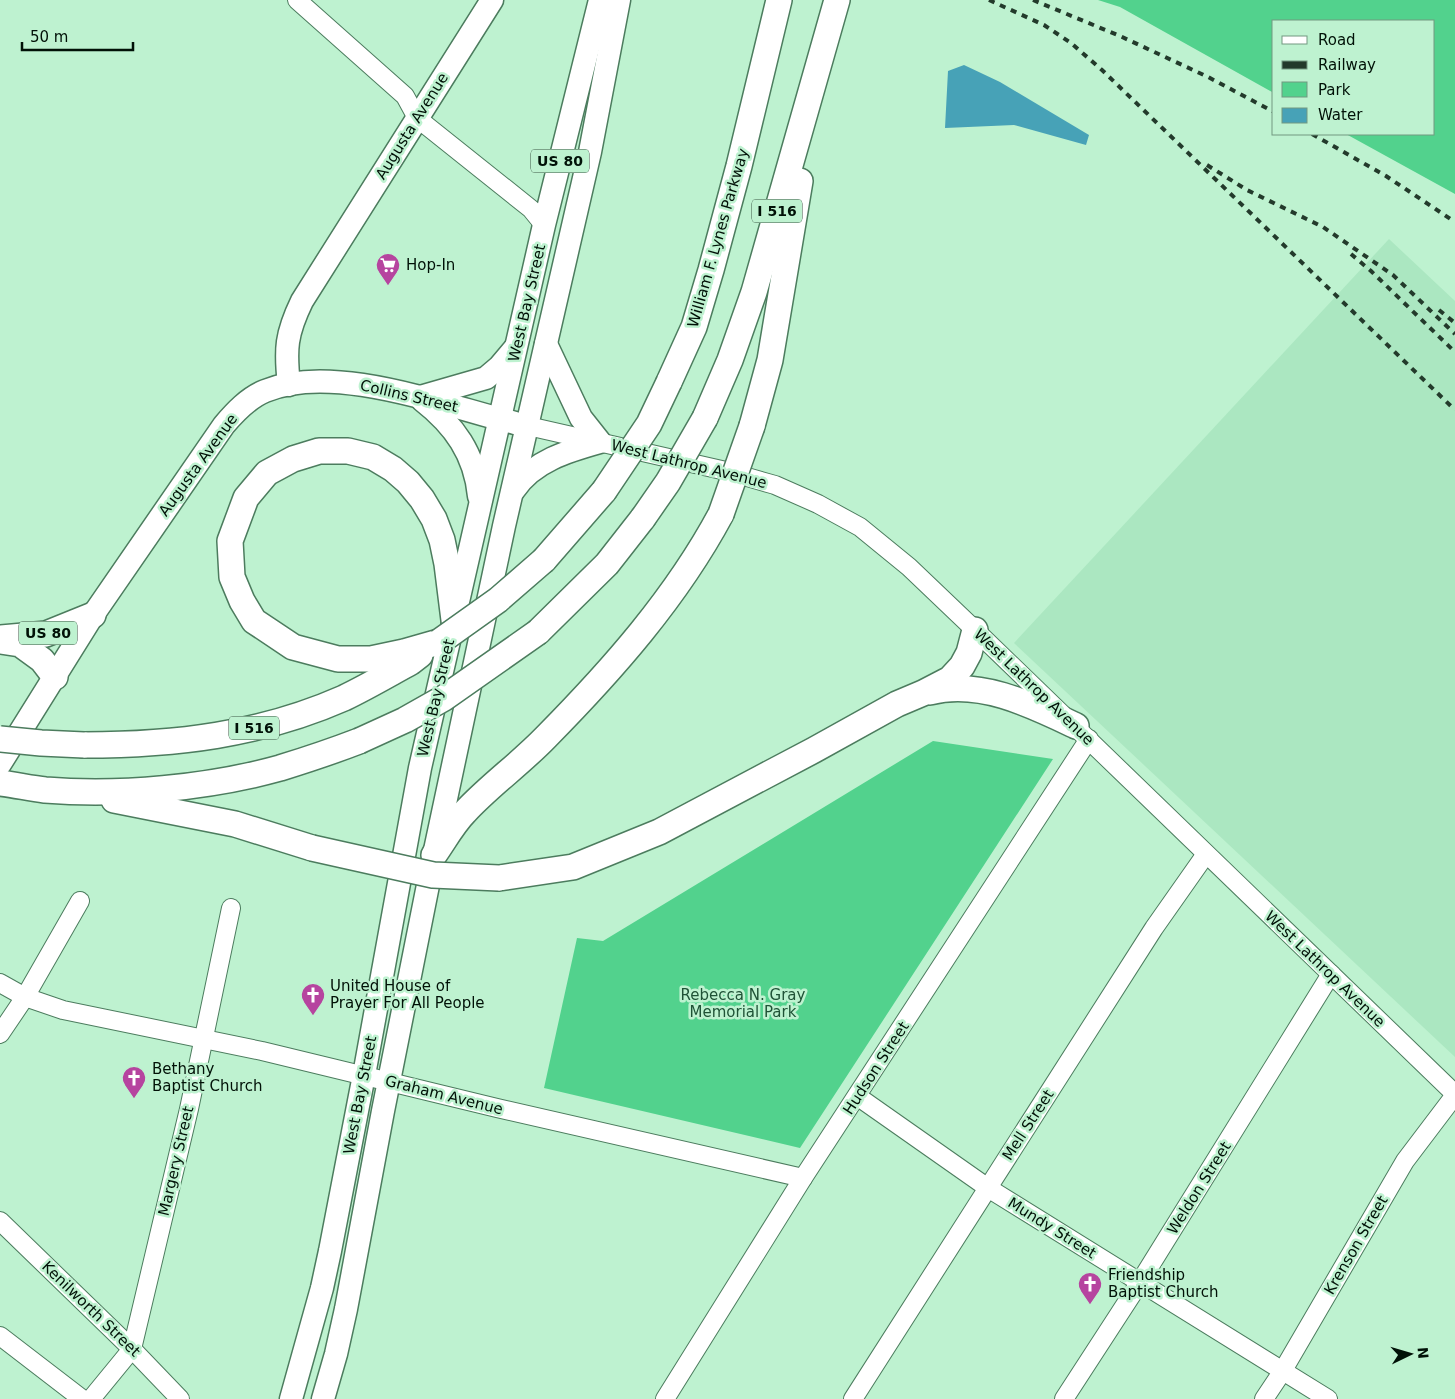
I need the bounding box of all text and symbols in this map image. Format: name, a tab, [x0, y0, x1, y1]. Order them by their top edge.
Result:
scale bar	[22, 20, 134, 52]
legend	[1272, 20, 1435, 135]
text: 50 m	[30, 28, 68, 46]
text: Road	[1318, 31, 1356, 49]
text: Railway	[1318, 56, 1376, 74]
street label: Augusta Avenue	[372, 69, 452, 183]
text: Park	[1318, 81, 1351, 99]
text: Water	[1318, 106, 1363, 124]
street label: William F. Lynes Parkway	[684, 146, 752, 330]
road number: US 80	[531, 150, 589, 172]
road number: I 516	[752, 200, 802, 222]
street label: West Bay Street	[505, 242, 549, 364]
supermarket icon: Hop-In	[375, 252, 401, 286]
place label: Hop-In	[406, 256, 455, 274]
street label: Collins Street	[358, 376, 460, 416]
street label: Augusta Avenue	[155, 410, 241, 520]
street label: West Lathrop Avenue	[609, 436, 769, 492]
road number: US 80	[19, 622, 77, 644]
street label: West Lathrop Avenue	[970, 625, 1098, 749]
street label: West Bay Street	[414, 637, 458, 759]
road number: I 516	[229, 716, 279, 740]
street label: West Lathrop Avenue	[1261, 907, 1389, 1031]
place label: United House of Prayer For All People	[330, 977, 485, 1012]
church icon: United House of Prayer For All People	[300, 982, 326, 1016]
park label: Rebecca N. Gray Memorial Park	[681, 986, 806, 1021]
street label: Hudson Street	[839, 1018, 913, 1118]
street label: West Bay Street	[340, 1034, 380, 1156]
place label: Bethany Baptist Church	[152, 1060, 263, 1095]
church icon: Bethany Baptist Church	[121, 1065, 147, 1099]
street label: Graham Avenue	[383, 1072, 505, 1118]
street label: Mell Street	[998, 1086, 1058, 1164]
street label: Margery Street	[155, 1104, 197, 1218]
street label: Weldon Street	[1163, 1138, 1235, 1238]
street label: Krenson Street	[1320, 1192, 1392, 1298]
street label: Mundy Street	[1005, 1194, 1100, 1262]
street label: Kenilworth Street	[38, 1258, 144, 1361]
place label: Friendship Baptist Church	[1108, 1266, 1219, 1301]
church icon: Friendship Baptist Church	[1077, 1271, 1103, 1305]
north arrow	[1385, 1329, 1435, 1379]
text: N	[1414, 1346, 1431, 1359]

